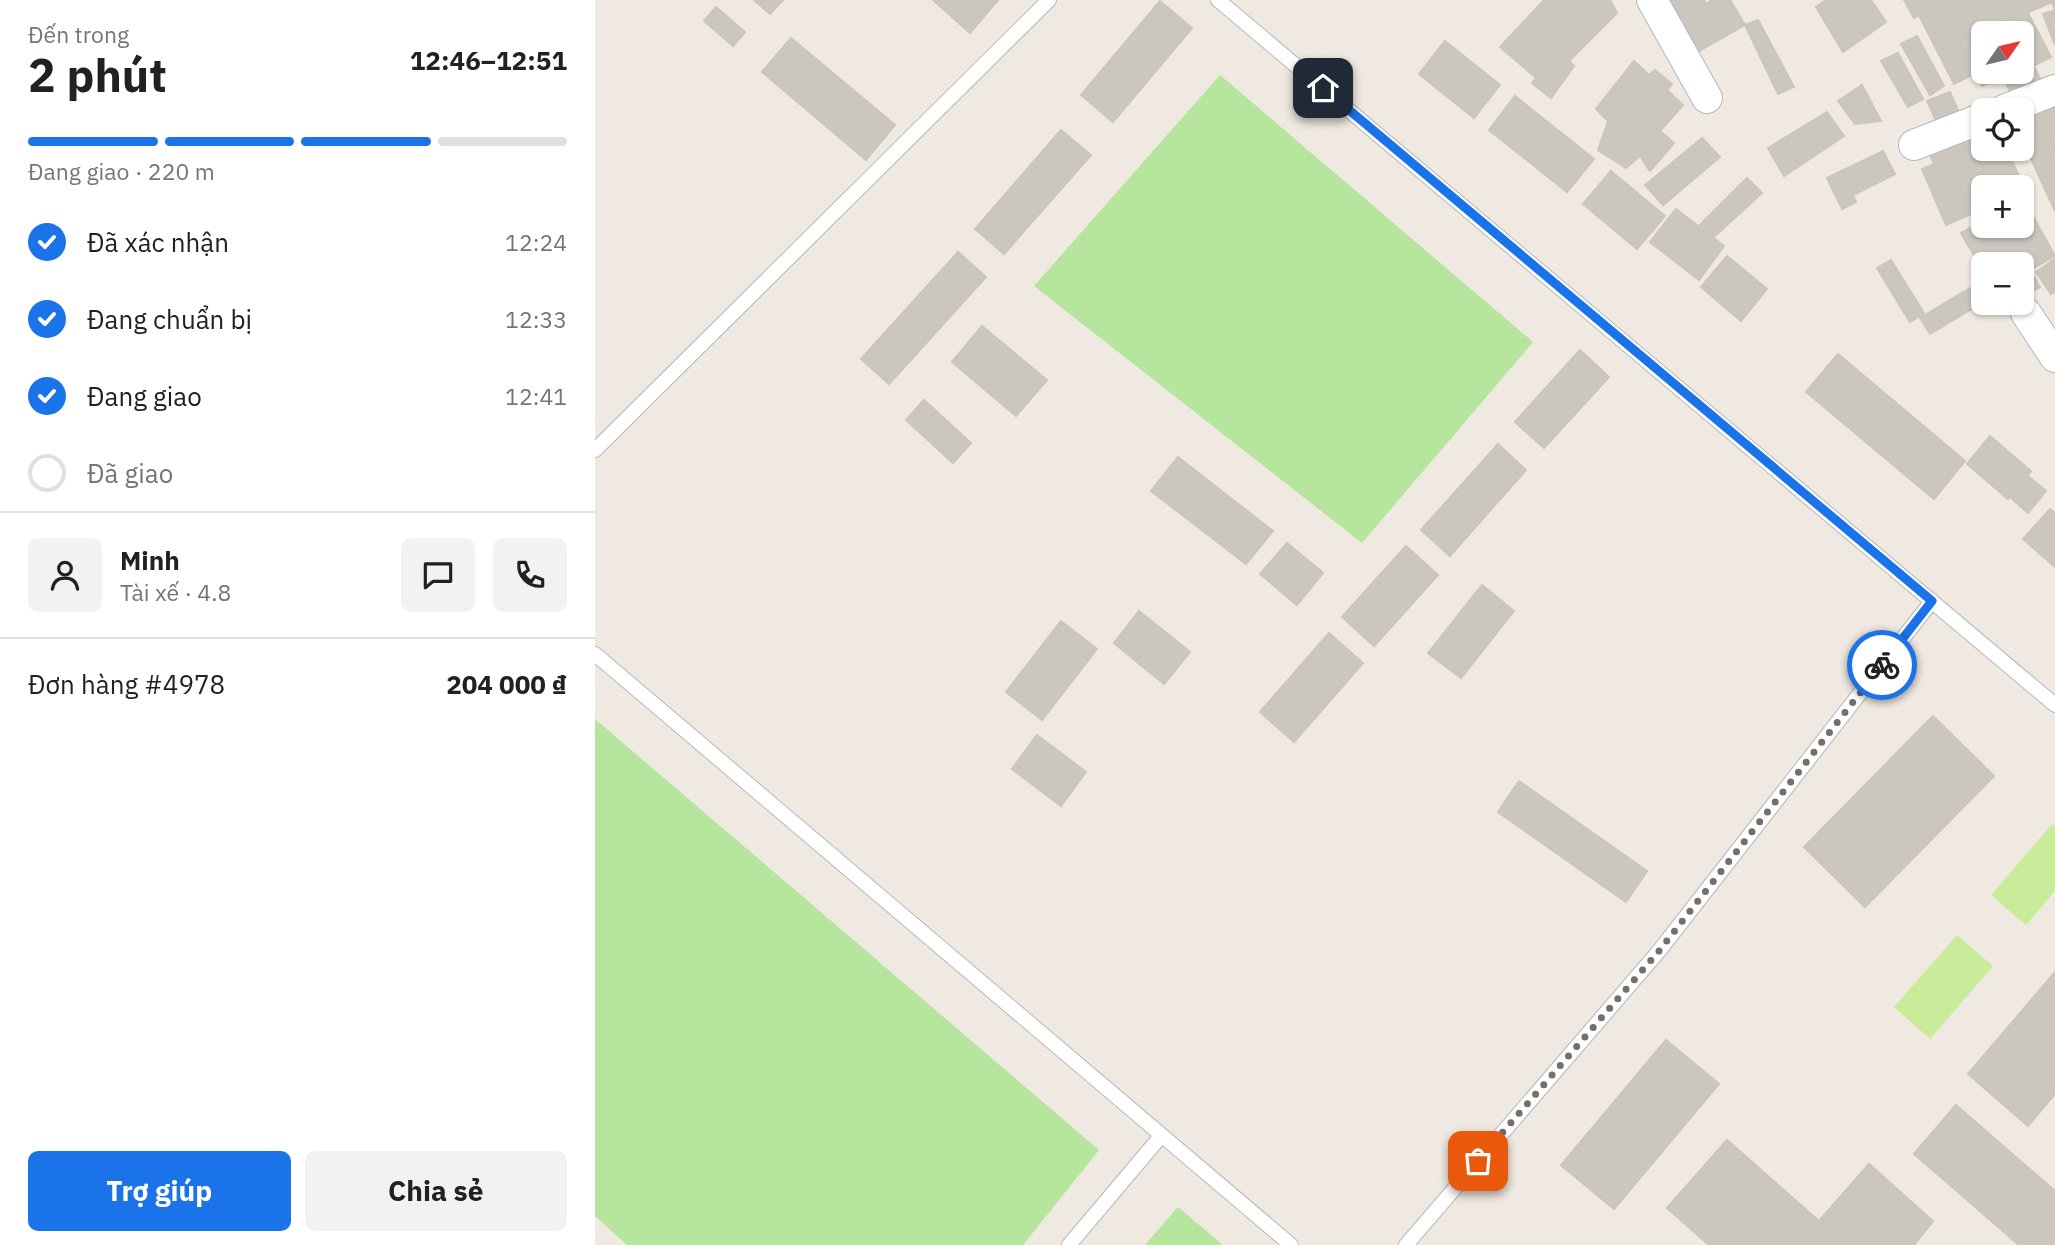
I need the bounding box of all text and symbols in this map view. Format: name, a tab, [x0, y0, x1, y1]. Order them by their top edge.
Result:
text: Đến trong	[28, 19, 129, 49]
north arrow	[1971, 21, 2033, 84]
map controls	[1971, 21, 2034, 315]
text: 12:46–12:51	[410, 43, 567, 77]
text: 2 phút	[28, 45, 167, 105]
pin	[1293, 58, 1353, 118]
icon: home	[1304, 69, 1342, 107]
button: locate	[1971, 98, 2034, 161]
text: Đang giao · 220 m	[28, 156, 215, 186]
button: +	[1971, 175, 2034, 238]
icon: check	[28, 223, 66, 261]
text: Đã xác nhận	[87, 225, 229, 259]
text: 12:24	[505, 227, 567, 257]
button: −	[1971, 252, 2034, 315]
icon: check	[28, 300, 66, 338]
text: Đang chuẩn bị	[87, 302, 252, 336]
text: 12:33	[505, 304, 567, 334]
icon: check	[28, 377, 66, 415]
text: Đang giao	[87, 379, 202, 413]
text: 12:41	[505, 381, 567, 411]
text: Đã giao	[87, 456, 173, 490]
button: person	[28, 538, 102, 612]
button: chat	[401, 538, 475, 612]
button: phone	[493, 538, 567, 612]
text: Minh	[120, 543, 180, 577]
text: Tài xế · 4.8	[120, 577, 231, 607]
courier	[1847, 630, 1917, 700]
icon: bike	[1863, 646, 1901, 684]
text: Đơn hàng #4978	[28, 667, 225, 701]
text: 204 000 ₫	[446, 667, 567, 701]
pin	[1448, 1131, 1508, 1191]
icon: bag	[1459, 1142, 1497, 1180]
button: Trợ giúp	[28, 1151, 291, 1231]
button: Chia sẻ	[305, 1151, 567, 1231]

